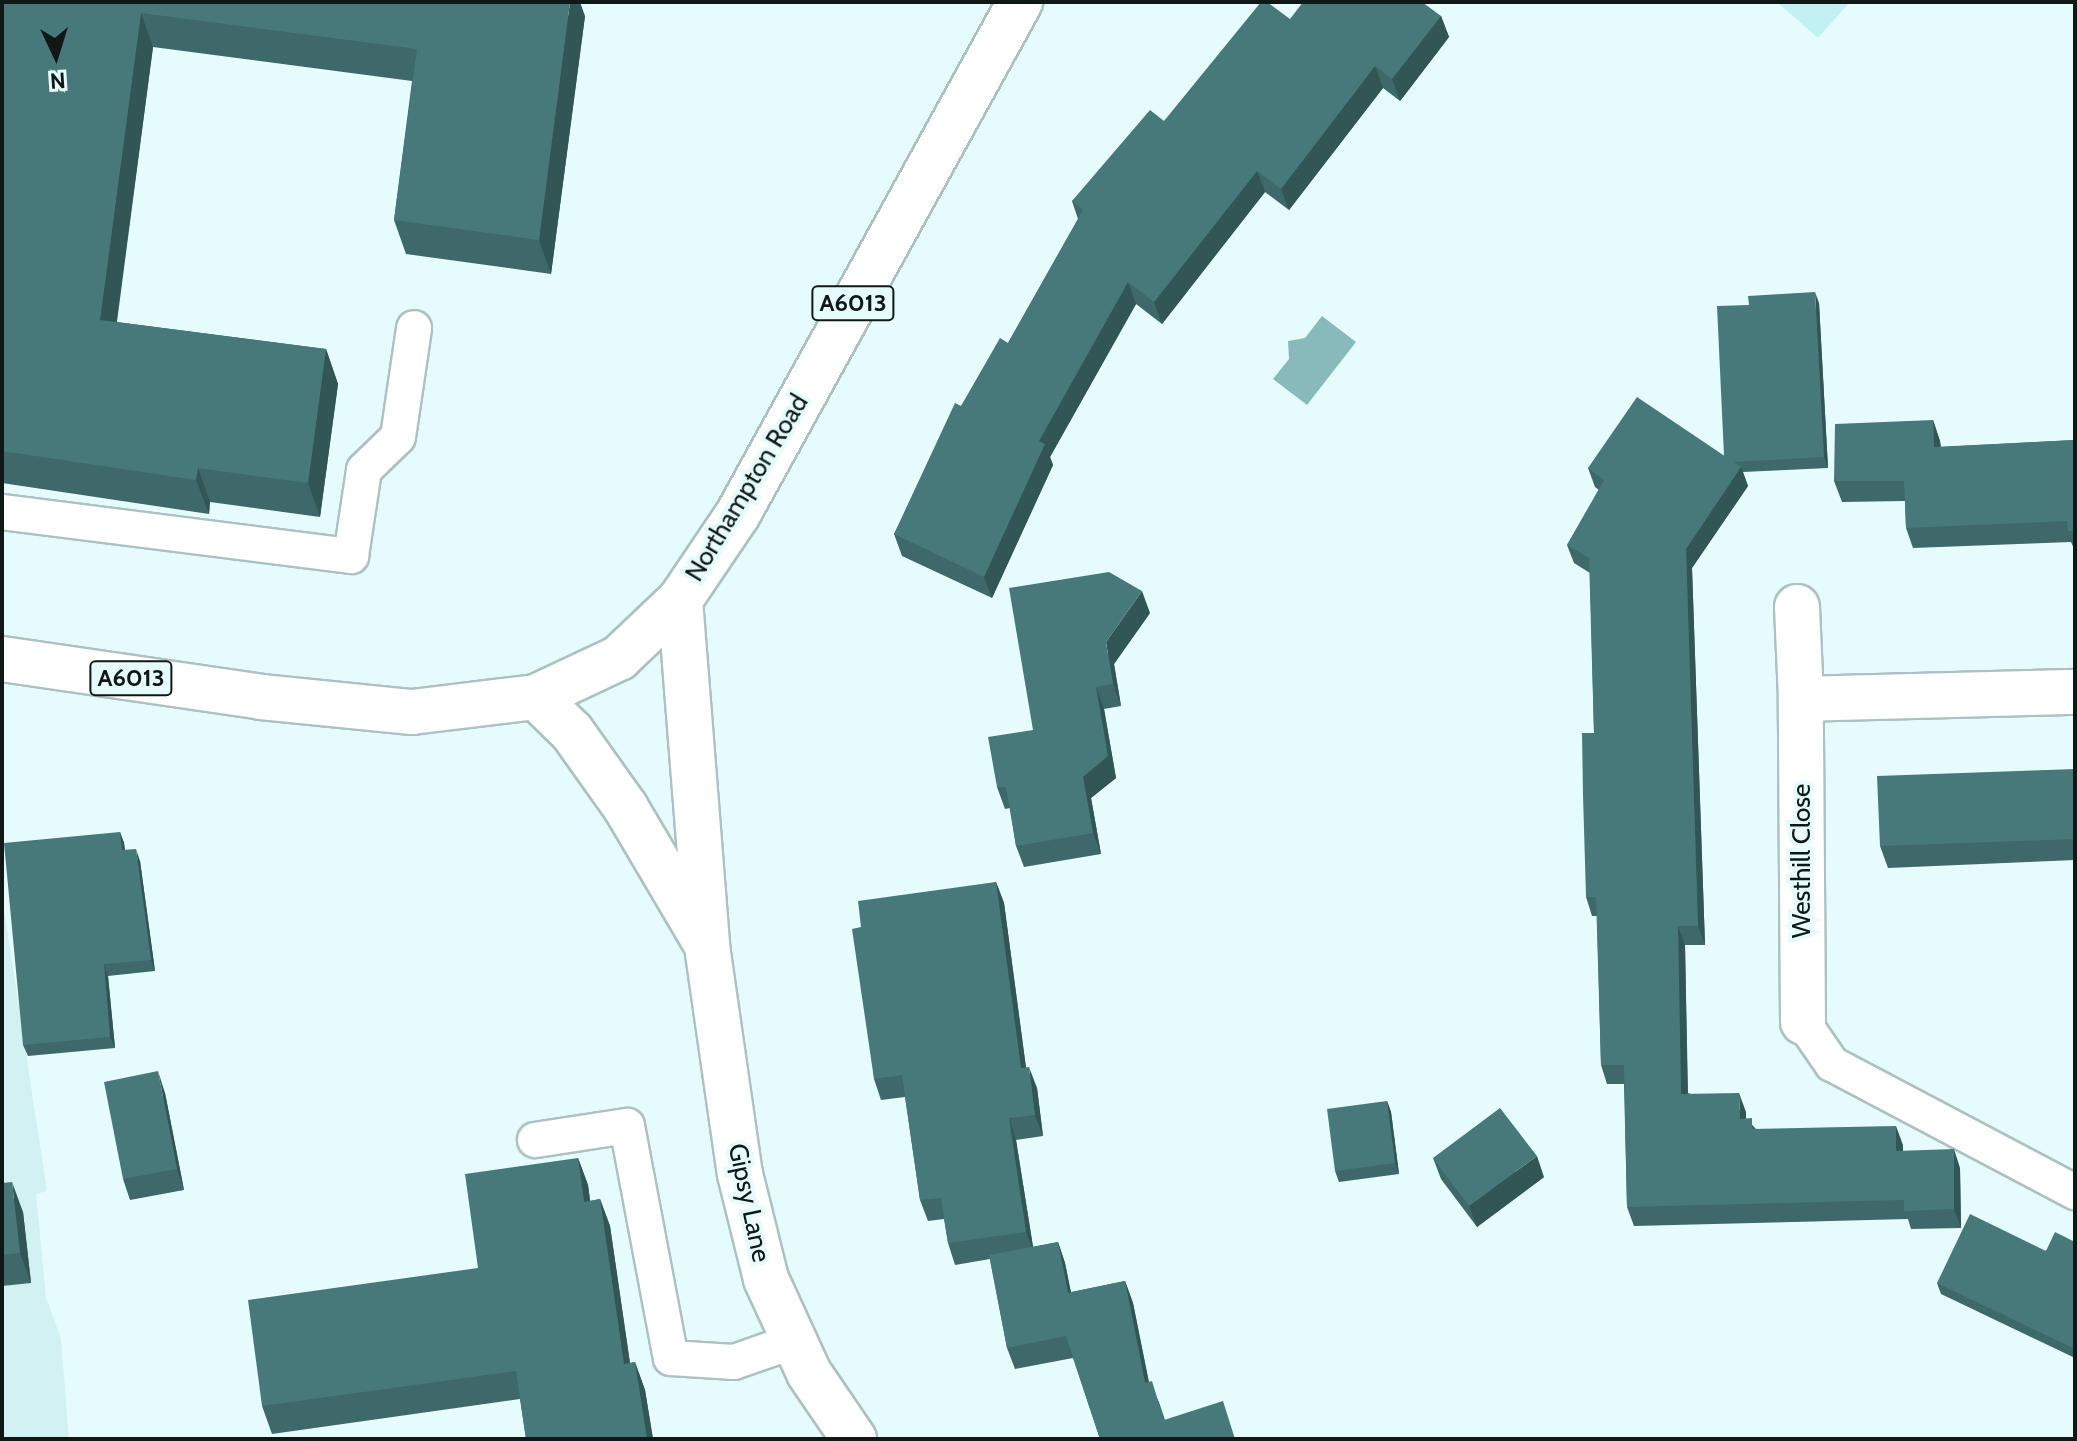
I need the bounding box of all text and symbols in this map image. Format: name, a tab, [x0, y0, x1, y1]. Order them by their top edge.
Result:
north arrow	[16, 16, 96, 96]
text: N	[49, 66, 66, 94]
road number: A6013	[811, 283, 895, 323]
street label: Northampton Road	[679, 389, 815, 587]
road number: A6013	[89, 658, 173, 698]
street label: Westhill Close	[1786, 784, 1818, 938]
street label: Gipsy Lane	[721, 1141, 777, 1265]

